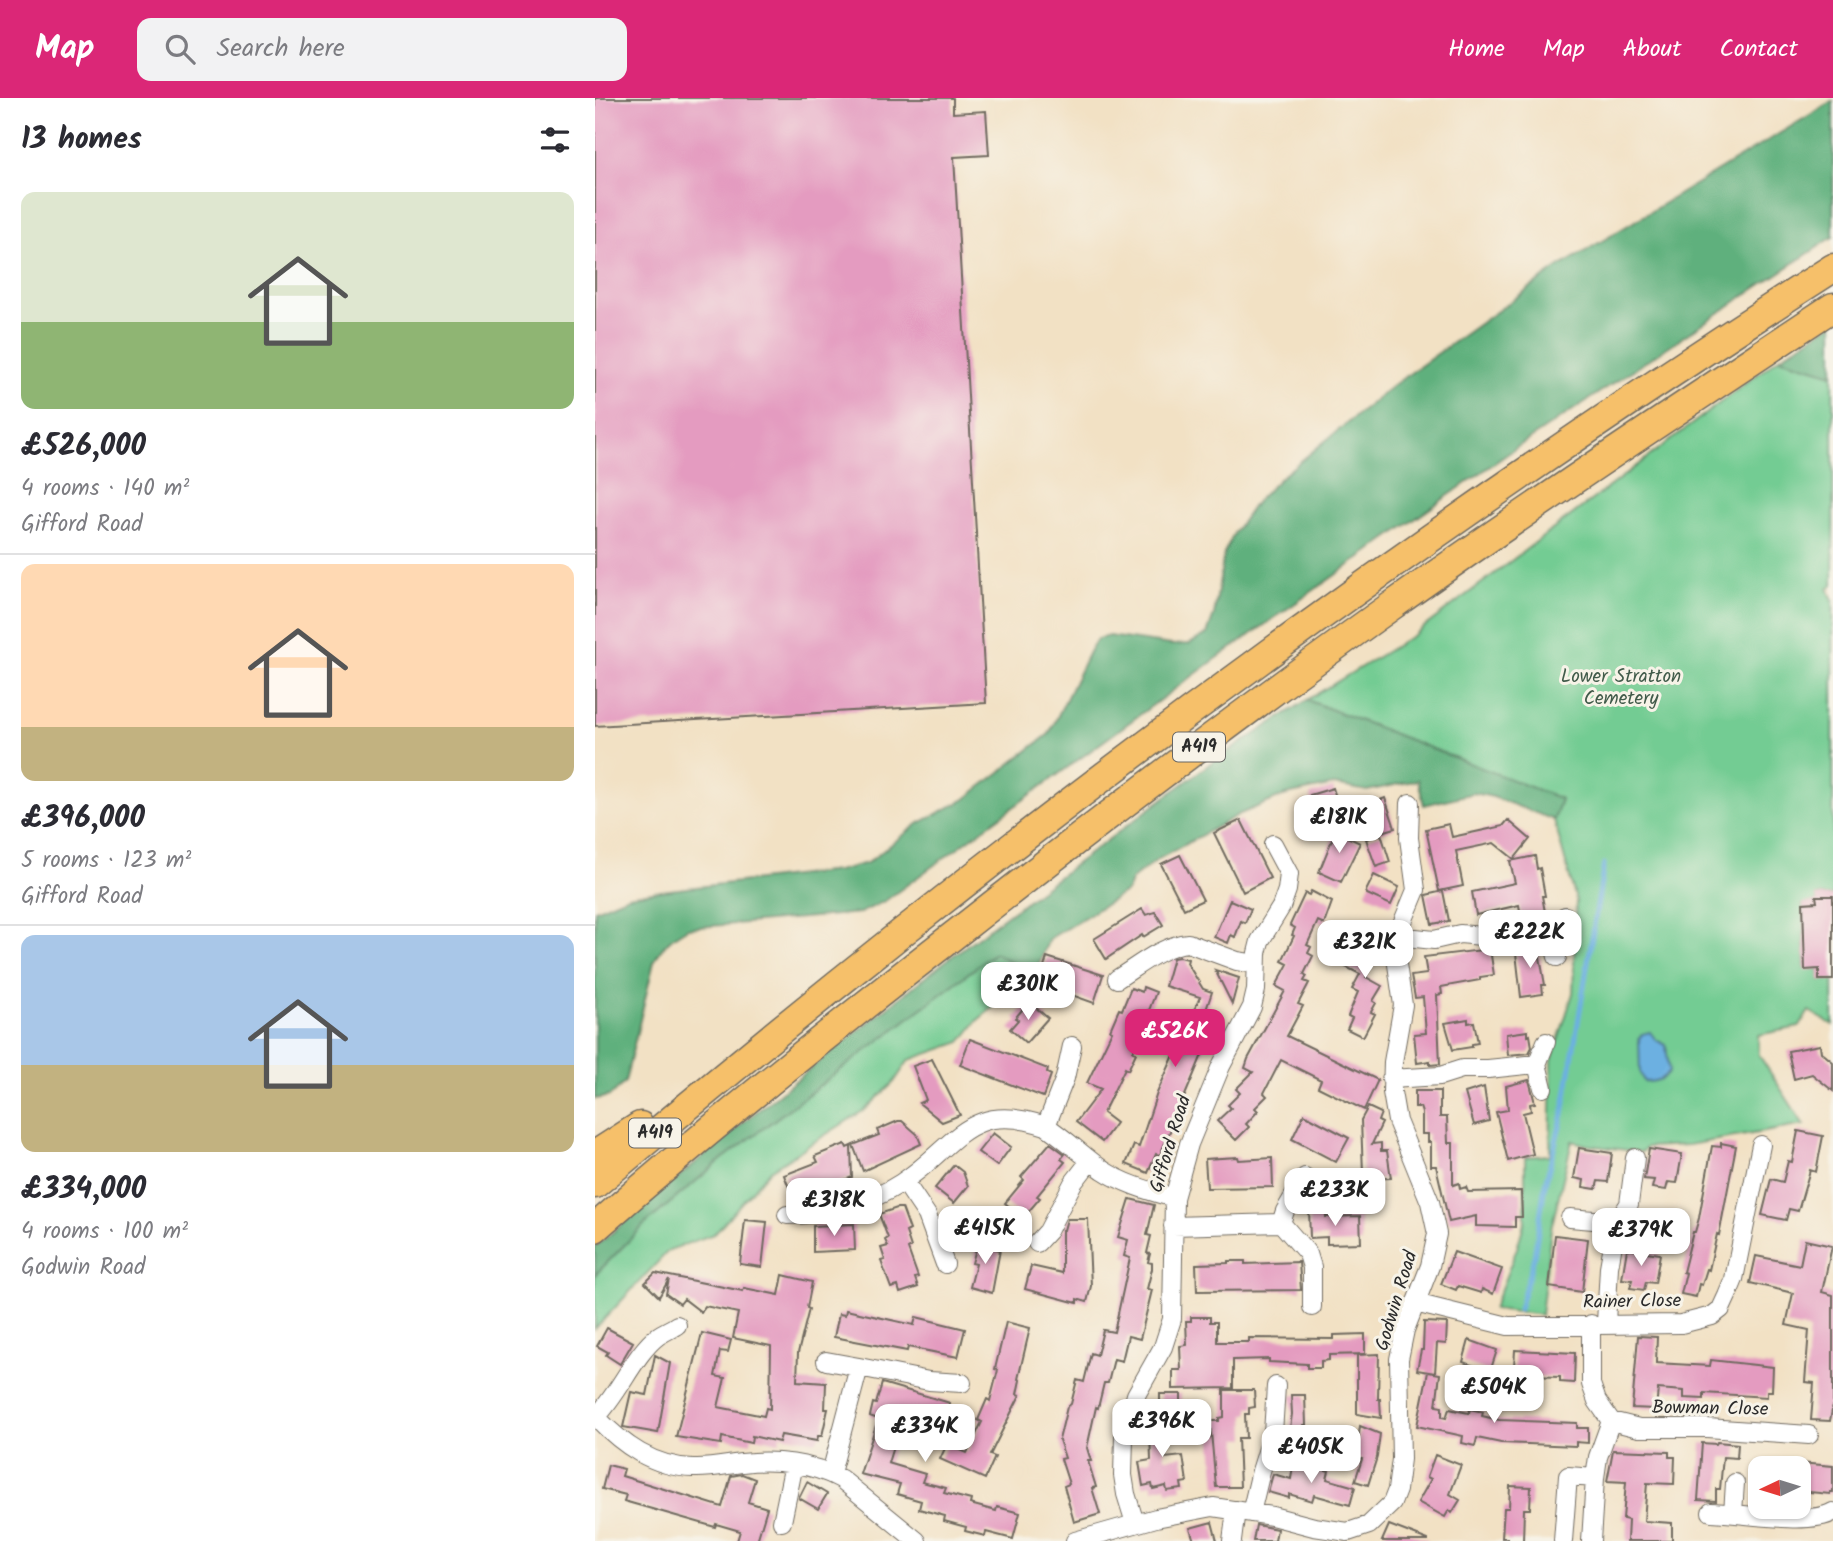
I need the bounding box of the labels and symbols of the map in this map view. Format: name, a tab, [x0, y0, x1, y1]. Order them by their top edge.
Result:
park label: Lower Stratton Cemetery	[1561, 662, 1681, 714]
road number: A419	[1173, 732, 1225, 762]
pin: £181K	[1290, 796, 1388, 855]
pin: £222K	[1481, 910, 1579, 970]
pin: £321K	[1316, 920, 1414, 980]
pin: £301K	[979, 962, 1077, 1022]
pin: £526K	[1126, 1010, 1224, 1069]
street label: Gifford Road	[1142, 1091, 1200, 1196]
road number: A419	[629, 1118, 681, 1148]
pin: £233K	[1286, 1168, 1384, 1228]
pin: £318K	[785, 1178, 883, 1238]
pin: £415K	[936, 1206, 1034, 1266]
pin: £379K	[1592, 1208, 1690, 1268]
street label: Godwin Road	[1368, 1247, 1427, 1355]
street label: Rainer Close	[1583, 1286, 1682, 1318]
pin: £504K	[1445, 1366, 1543, 1425]
street label: Bowman Close	[1651, 1393, 1769, 1425]
pin: £396K	[1113, 1400, 1211, 1459]
pin: £334K	[876, 1404, 974, 1464]
pin: £405K	[1262, 1426, 1360, 1485]
north arrow	[1748, 1456, 1811, 1519]

